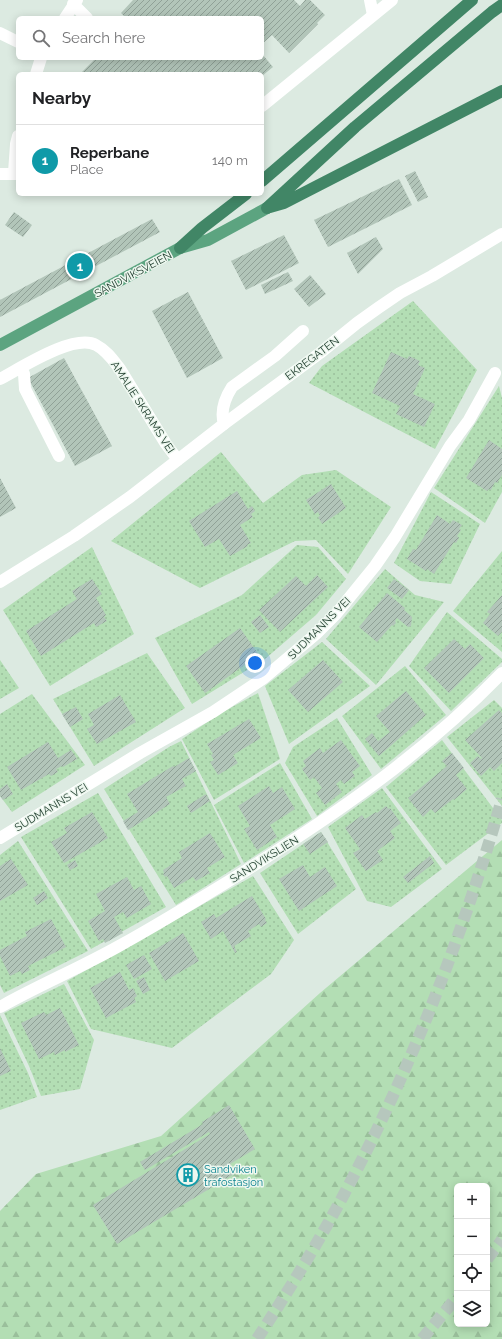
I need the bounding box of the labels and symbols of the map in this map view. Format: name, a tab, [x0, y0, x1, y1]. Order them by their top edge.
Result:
street label: SANDVIKSVEIEN	[92, 249, 174, 300]
pin: 1	[67, 251, 93, 281]
street label: EKREGATEN	[283, 334, 342, 383]
street label: AMALIE SKRAMS VEI	[108, 359, 177, 456]
street label: SUDMANNS VEI	[285, 594, 353, 662]
your location	[245, 653, 265, 673]
street label: SUDMANNS VEI	[12, 781, 90, 834]
street label: SANDVIKSLIEN	[228, 833, 301, 886]
building icon: Sandviken trafostasjon	[175, 1162, 201, 1188]
place label: Sandviken trafostasjon	[204, 1163, 263, 1189]

